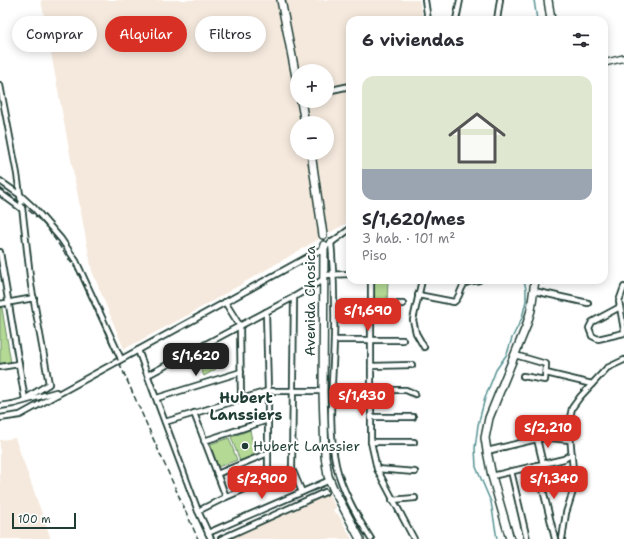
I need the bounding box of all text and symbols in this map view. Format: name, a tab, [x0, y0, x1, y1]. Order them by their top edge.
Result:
chip: Comprar	[12, 16, 97, 52]
chip: Alquilar	[105, 16, 187, 52]
chip: Filtros	[195, 16, 266, 52]
text: 6 viviendas	[362, 29, 464, 51]
icon: filters	[570, 29, 592, 51]
map controls	[290, 64, 334, 160]
button: +	[290, 64, 334, 108]
icon: home	[441, 102, 513, 174]
button: −	[290, 116, 334, 160]
text: S/1,620/mes	[362, 208, 465, 230]
text: 3 hab. · 101 m²	[362, 230, 455, 247]
street label: Avenida Chosica	[301, 245, 319, 356]
text: Piso	[362, 247, 387, 264]
pin: S/1,690	[331, 298, 405, 332]
text: S/1,690	[344, 302, 392, 319]
pin: S/1,620	[159, 343, 233, 377]
text: S/1,620	[172, 347, 220, 364]
pin: S/1,430	[325, 383, 399, 417]
text: S/1,430	[338, 387, 386, 404]
district label: Hubert Lanssiers	[209, 388, 283, 425]
pin: S/2,210	[511, 415, 585, 449]
text: S/2,210	[524, 419, 572, 436]
place label: Hubert Lanssier	[253, 437, 360, 455]
marker: Hubert Lanssier	[240, 441, 250, 451]
pin: S/2,900	[225, 466, 299, 500]
pin: S/1,340	[517, 466, 591, 500]
text: S/2,900	[237, 470, 287, 487]
text: S/1,340	[530, 470, 578, 487]
scale bar	[12, 511, 76, 530]
text: 100 m	[18, 512, 51, 527]

